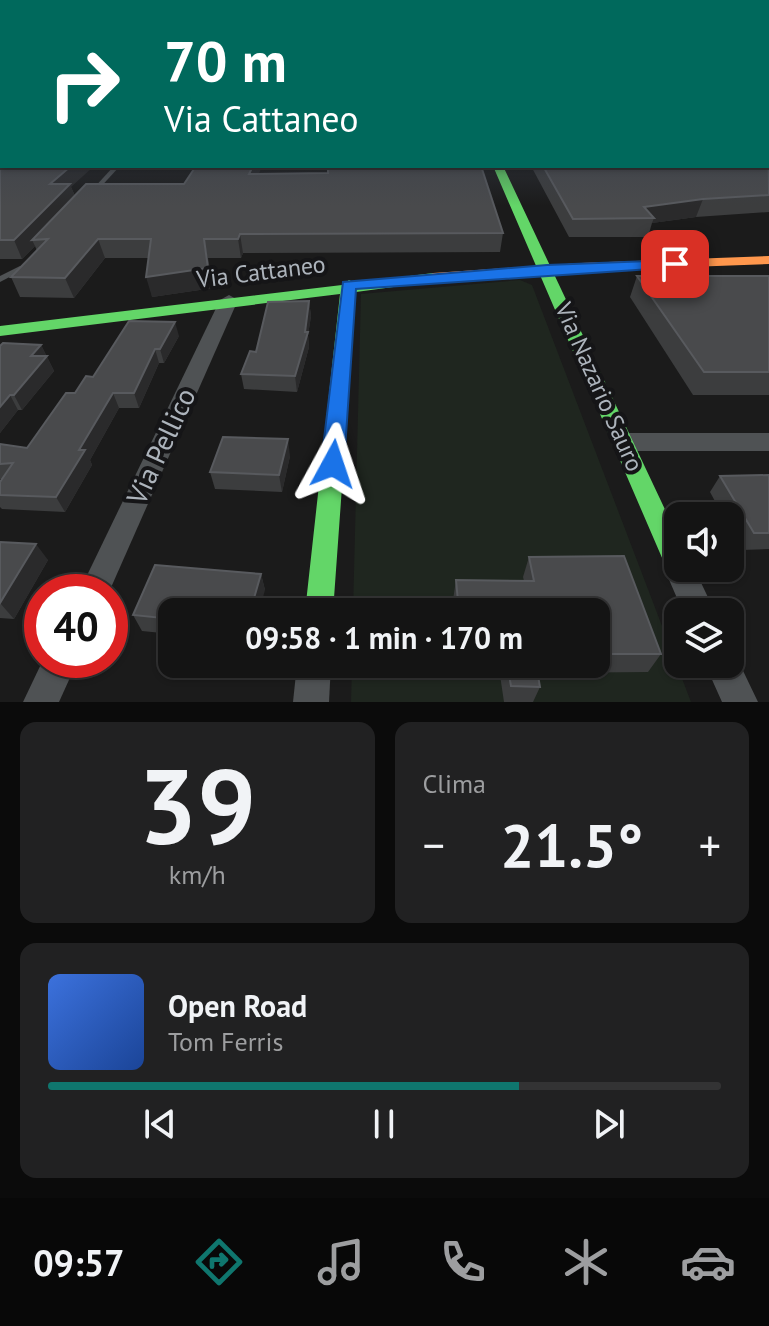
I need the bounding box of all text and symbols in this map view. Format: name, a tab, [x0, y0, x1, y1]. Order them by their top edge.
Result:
text: 70 m	[164, 25, 287, 97]
icon: right	[32, 32, 136, 136]
text: Via Cattaneo	[164, 95, 359, 142]
pin	[641, 230, 709, 298]
icon: arrive	[653, 242, 697, 286]
street label: Via Cattaneo	[194, 248, 327, 295]
street label: Via Nazario Sauro	[548, 297, 651, 476]
street label: Via Pellico	[117, 382, 204, 511]
position arrow	[291, 422, 375, 506]
map controls	[664, 502, 744, 678]
button: sound	[664, 502, 744, 582]
speed limit sign: 40	[24, 574, 128, 678]
button: layers	[664, 598, 744, 678]
text: 09:58 · 1 min · 170 m	[245, 618, 523, 657]
text: 39	[138, 738, 256, 873]
text: Clima	[423, 767, 486, 800]
text: 21.5°	[500, 806, 643, 884]
text: −	[423, 816, 445, 873]
text: +	[699, 816, 721, 873]
text: km/h	[169, 858, 226, 891]
text: Open Road	[168, 986, 307, 1025]
text: Tom Ferris	[168, 1025, 283, 1058]
icon: previous	[138, 1102, 182, 1146]
icon: pause	[362, 1102, 406, 1146]
icon: next	[587, 1102, 631, 1146]
icon: directions	[191, 1234, 247, 1290]
icon: music	[313, 1234, 369, 1290]
icon: phone	[435, 1234, 491, 1290]
icon: climate	[558, 1234, 614, 1290]
icon: car	[680, 1234, 736, 1290]
text: 09:57	[33, 1239, 124, 1286]

